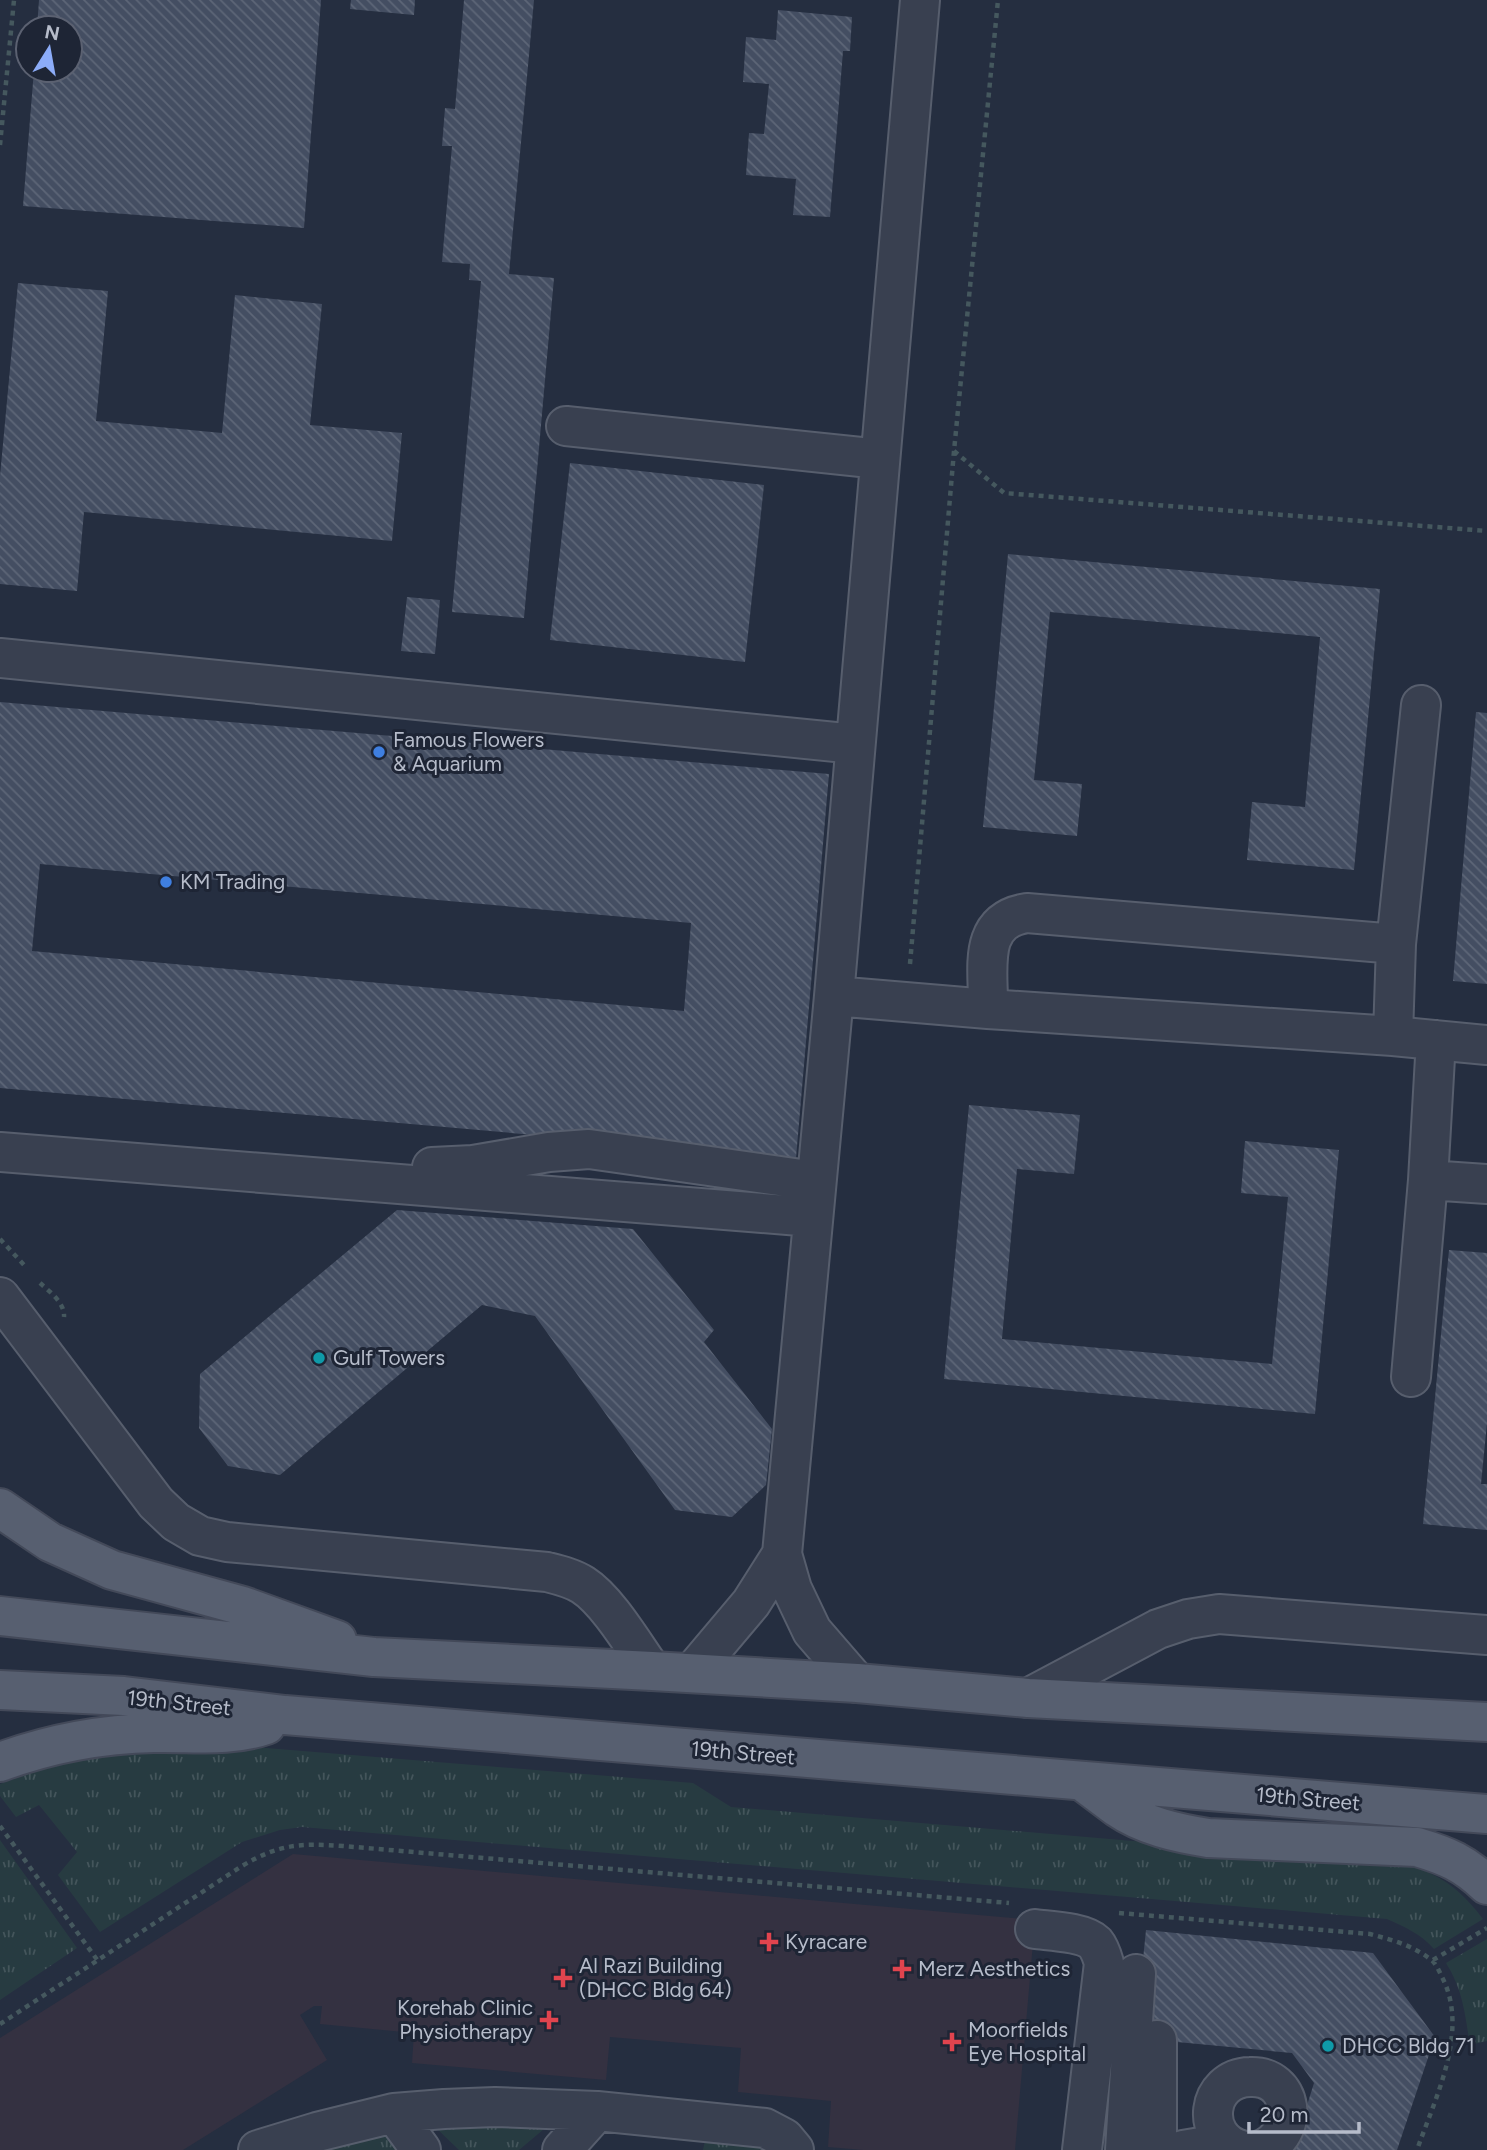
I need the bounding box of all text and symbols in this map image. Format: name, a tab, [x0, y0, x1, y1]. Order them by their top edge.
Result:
north arrow	[14, 14, 84, 84]
text: N	[43, 20, 62, 45]
place label: Famous Flowers & Aquarium	[393, 727, 544, 776]
marker: Famous Flowers & Aquarium	[371, 744, 387, 760]
place label: KM Trading	[180, 869, 285, 894]
marker: KM Trading	[158, 874, 174, 890]
place label: Gulf Towers	[333, 1345, 445, 1370]
marker: Gulf Towers	[311, 1350, 327, 1366]
street label: 19th Street	[126, 1685, 232, 1720]
street label: 19th Street	[690, 1736, 796, 1770]
street label: 19th Street	[1255, 1782, 1361, 1816]
place label: Kyracare	[785, 1929, 867, 1954]
marker: Kyracare	[759, 1932, 779, 1952]
place label: Al Razi Building (DHCC Bldg 64)	[579, 1953, 732, 2002]
place label: Merz Aesthetics	[918, 1956, 1070, 1981]
marker: Merz Aesthetics	[892, 1959, 912, 1979]
marker: Al Razi Building (DHCC Bldg 64)	[553, 1968, 573, 1988]
place label: Korehab Clinic Physiotherapy	[397, 1995, 533, 2044]
marker: Korehab Clinic Physiotherapy	[539, 2010, 559, 2030]
place label: Moorfields Eye Hospital	[968, 2017, 1086, 2066]
marker: Moorfields Eye Hospital	[942, 2032, 962, 2052]
place label: DHCC Bldg 71	[1342, 2033, 1475, 2058]
marker: DHCC Bldg 71	[1320, 2038, 1336, 2054]
scale bar	[1249, 2090, 1359, 2134]
text: 20 m	[1260, 2102, 1308, 2127]

